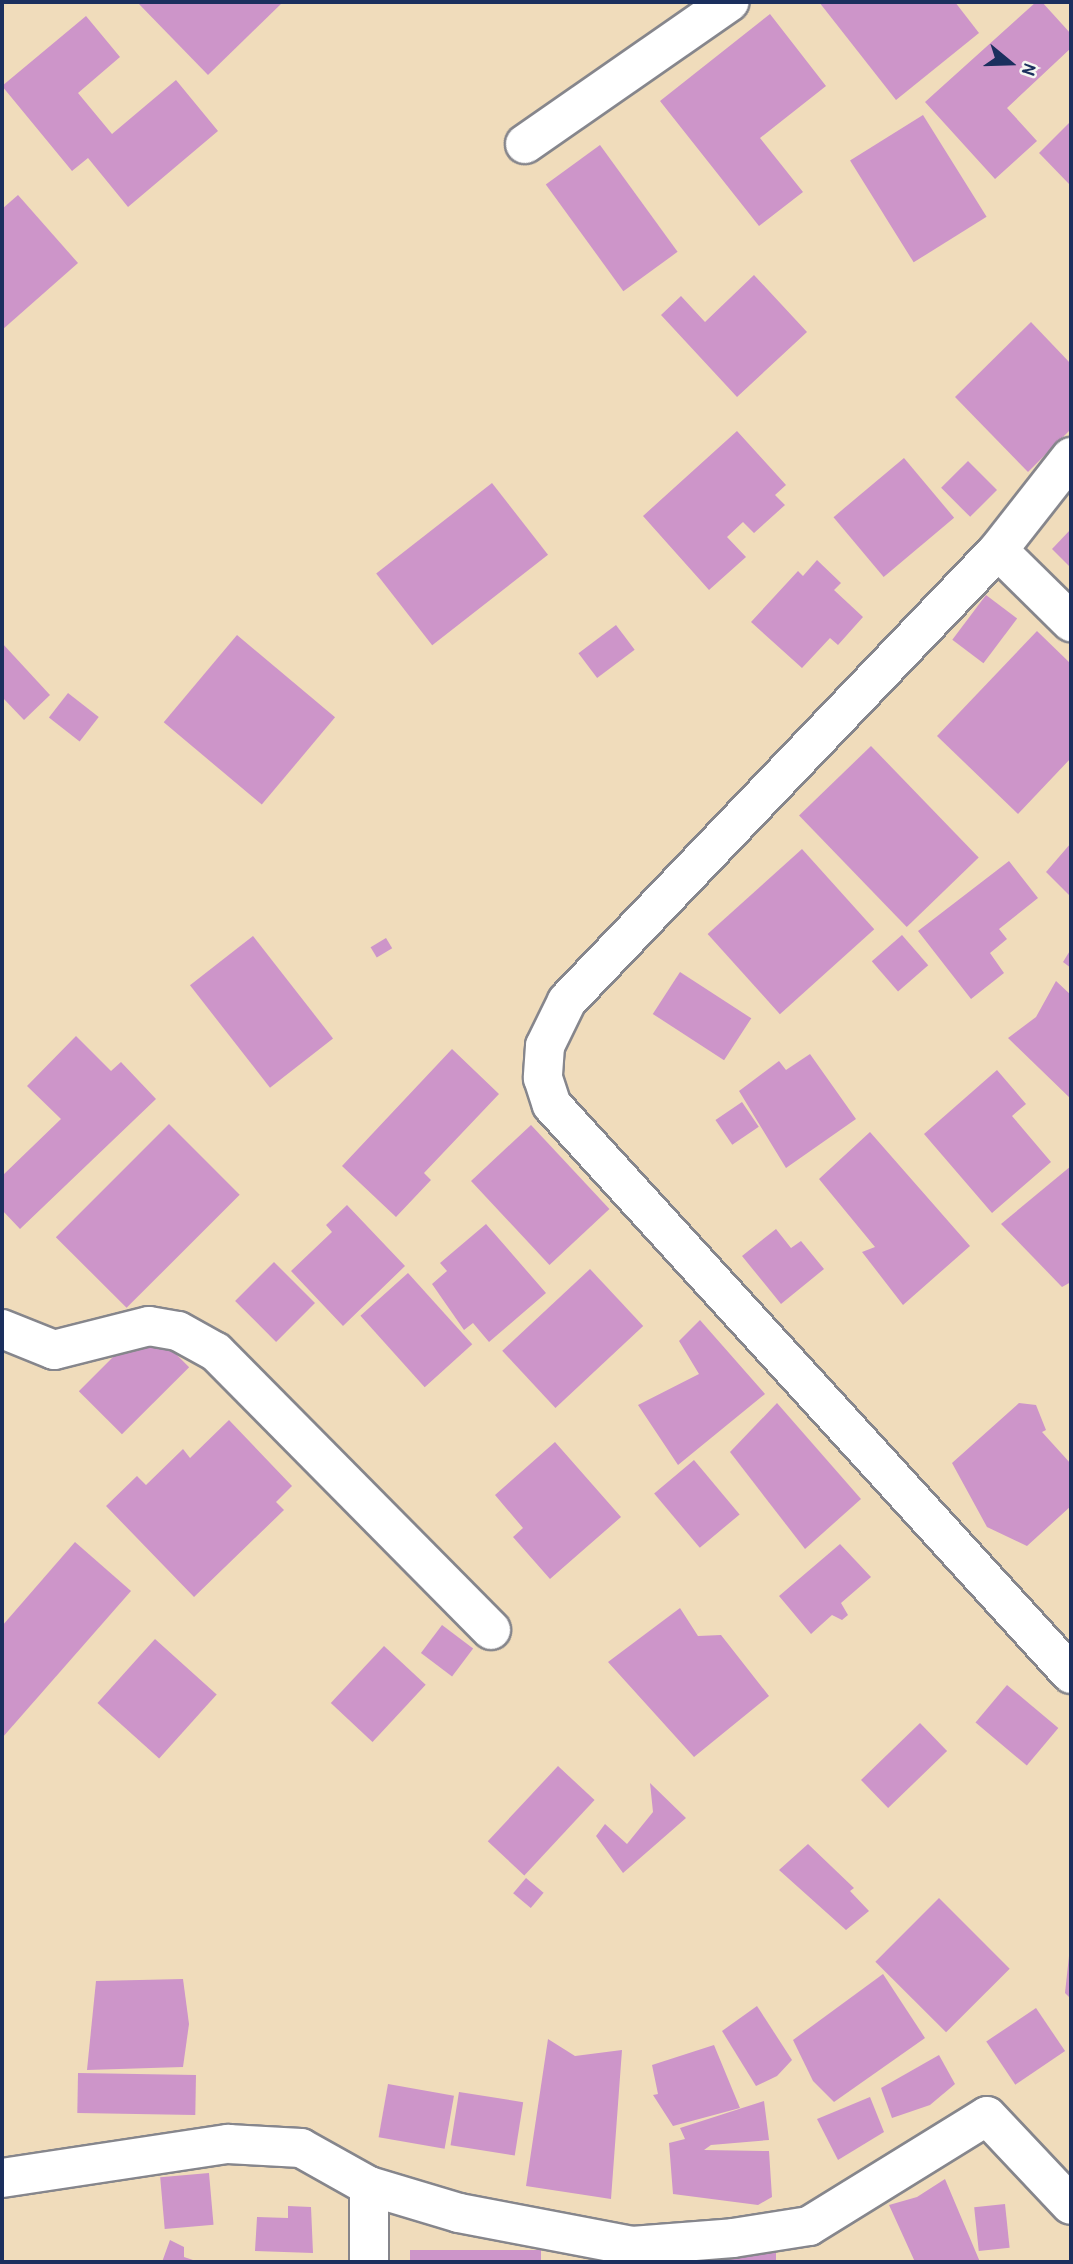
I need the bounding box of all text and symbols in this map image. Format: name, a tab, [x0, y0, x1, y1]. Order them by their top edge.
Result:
north arrow	[975, 28, 1045, 98]
text: N	[1016, 61, 1044, 79]

